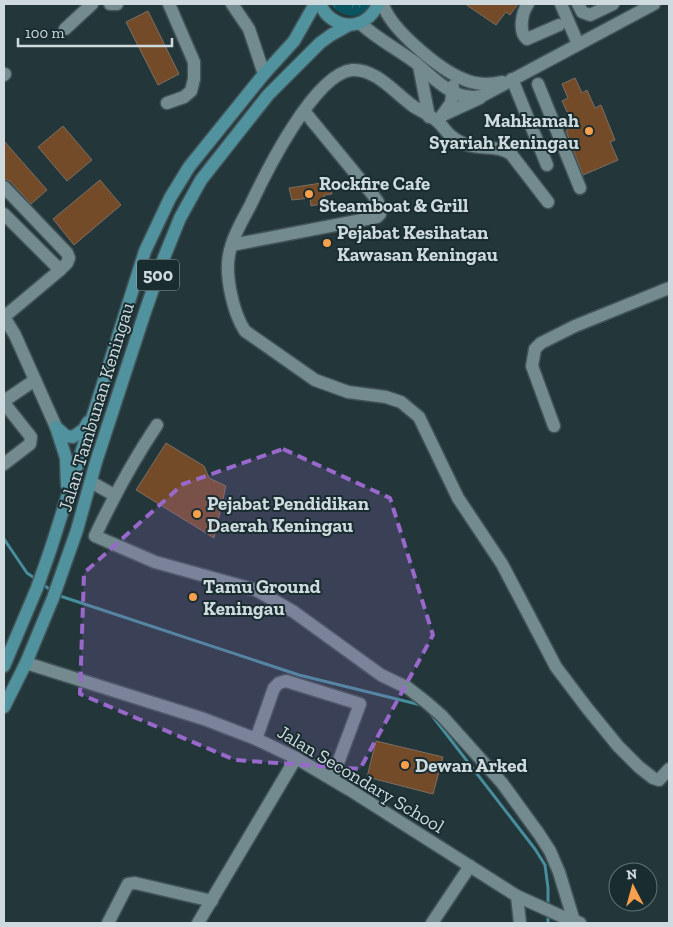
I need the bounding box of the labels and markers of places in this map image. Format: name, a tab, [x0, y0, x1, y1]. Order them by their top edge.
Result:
place label: Mahkamah Syariah Keningau	[429, 109, 579, 154]
marker: Mahkamah Syariah Keningau	[583, 125, 595, 137]
place label: Rockfire Cafe Steamboat & Grill	[319, 172, 469, 217]
marker: Rockfire Cafe Steamboat & Grill	[303, 188, 315, 200]
place label: Pejabat Kesihatan Kawasan Keningau	[337, 221, 498, 266]
marker: Pejabat Kesihatan Kawasan Keningau	[321, 237, 333, 249]
place label: Pejabat Pendidikan Daerah Keningau	[207, 492, 370, 537]
marker: Pejabat Pendidikan Daerah Keningau	[191, 508, 203, 520]
place label: Tamu Ground Keningau	[203, 575, 321, 620]
marker: Tamu Ground Keningau	[187, 591, 199, 603]
place label: Dewan Arked	[415, 754, 527, 777]
marker: Dewan Arked	[399, 759, 411, 771]

